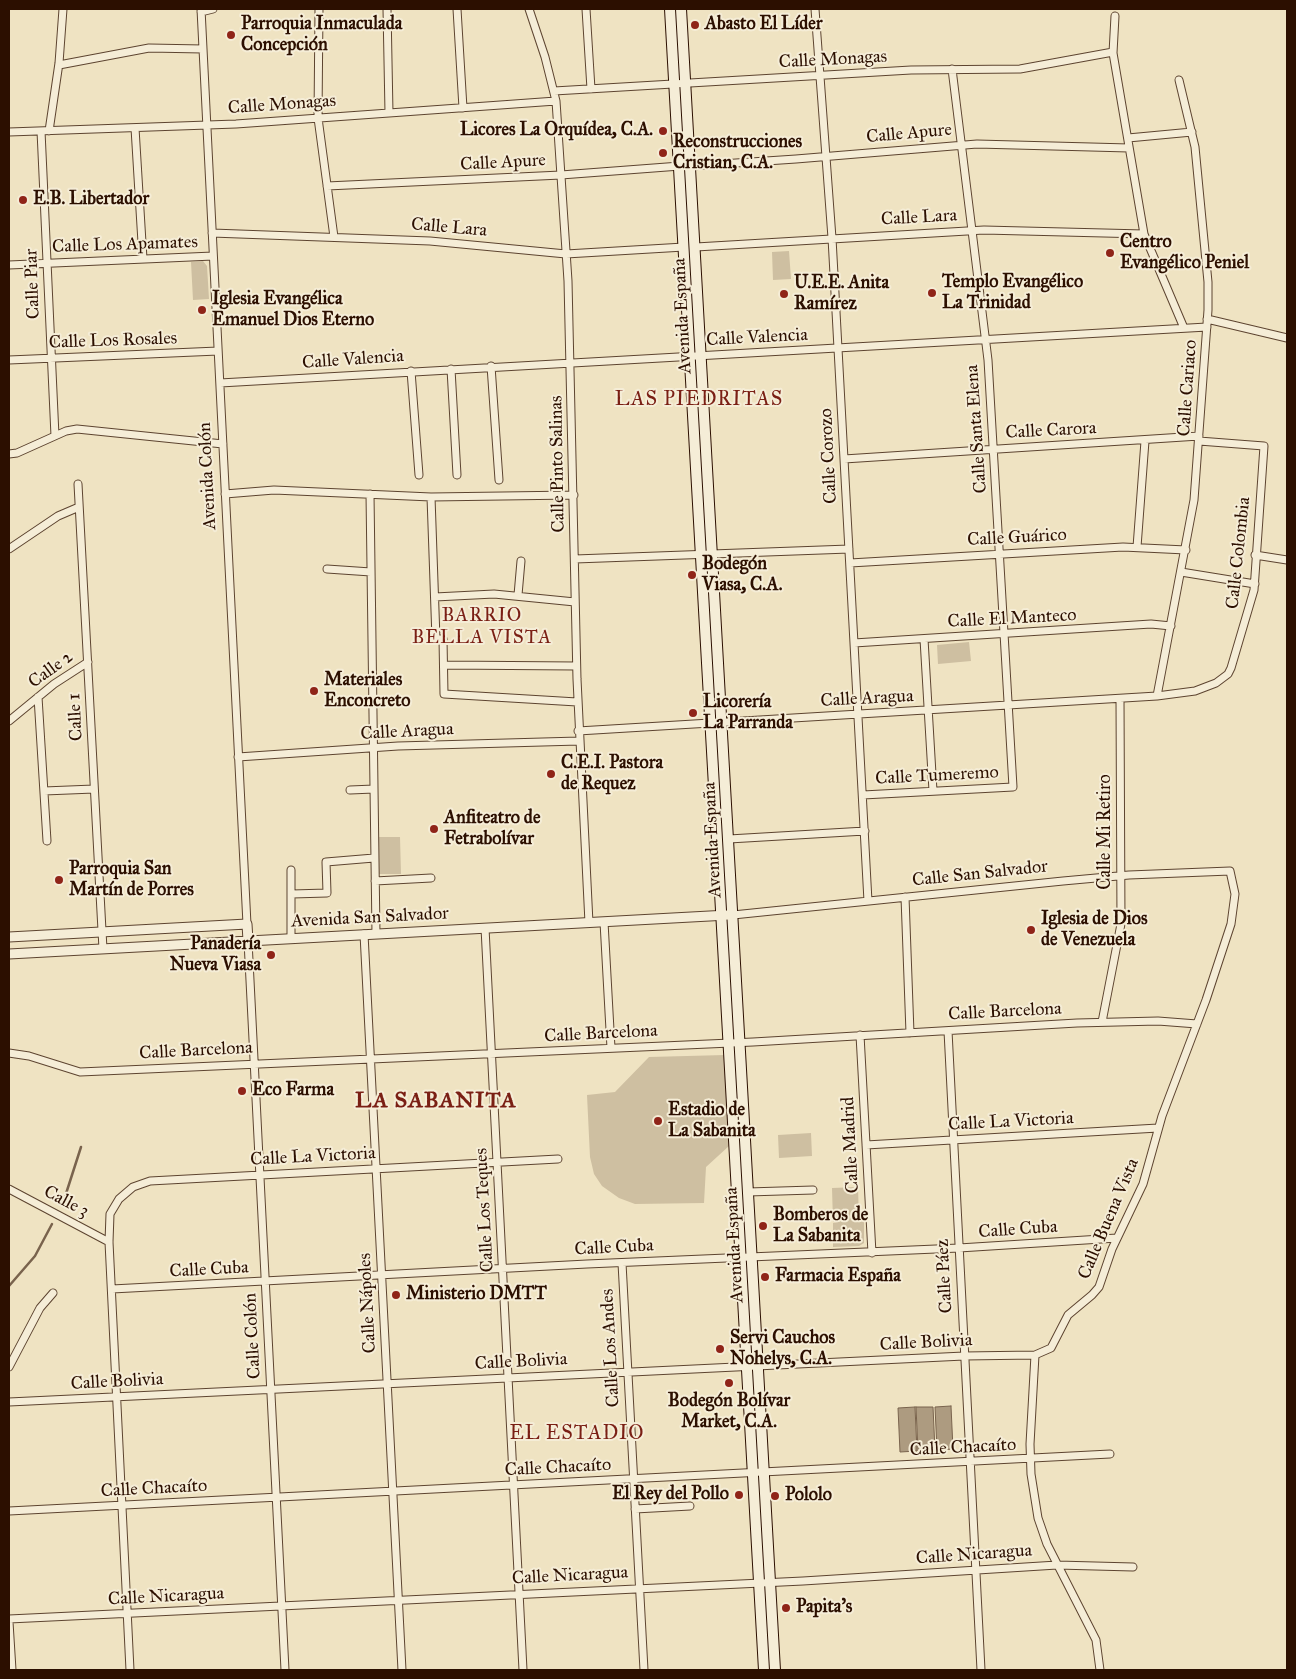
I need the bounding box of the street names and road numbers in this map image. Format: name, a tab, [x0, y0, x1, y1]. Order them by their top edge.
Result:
street label: Calle Monagas	[778, 46, 888, 74]
street label: Calle Monagas	[227, 90, 337, 120]
street label: Calle Apure	[865, 120, 953, 148]
street label: Calle Apure	[460, 150, 546, 176]
street label: Calle Lara	[880, 205, 958, 231]
street label: Calle Lara	[410, 214, 488, 242]
street label: Calle Los Apamates	[52, 232, 198, 258]
street label: Calle Piar	[21, 248, 45, 320]
street label: Avenida España	[669, 258, 697, 374]
street label: Calle Valencia	[706, 325, 808, 351]
street label: Calle Los Rosales	[48, 328, 178, 354]
street label: Calle Cariaco	[1174, 339, 1202, 437]
street label: Calle Valencia	[301, 346, 405, 374]
street label: Calle Santa Elena	[962, 364, 992, 494]
street label: Calle Pinto Salinas	[546, 395, 570, 533]
street label: Calle Corozo	[816, 408, 842, 504]
street label: Calle Carora	[1005, 418, 1097, 444]
street label: Avenida Colón	[194, 422, 222, 530]
street label: Calle Colombia	[1222, 496, 1256, 610]
street label: Calle Guárico	[967, 525, 1067, 551]
street label: Calle El Manteco	[947, 605, 1077, 633]
street label: Calle 2	[25, 647, 77, 693]
street label: Calle Aragua	[820, 686, 914, 712]
street label: Calle 1	[64, 692, 88, 742]
street label: Calle Aragua	[360, 719, 454, 745]
street label: Calle Tumeremo	[875, 762, 999, 790]
street label: Calle Mi Retiro	[1095, 774, 1117, 890]
street label: Avenida España	[699, 782, 727, 898]
street label: Calle San Salvador	[911, 856, 1049, 892]
street label: Avenida San Salvador	[291, 903, 449, 933]
street label: Calle Barcelona	[948, 998, 1062, 1026]
street label: Calle Barcelona	[544, 1020, 658, 1048]
street label: Calle Barcelona	[139, 1037, 253, 1065]
street label: Calle Madrid	[838, 1096, 864, 1194]
street label: Calle La Victoria	[948, 1108, 1074, 1136]
street label: Calle La Victoria	[250, 1143, 376, 1171]
street label: Calle Los Teques	[471, 1147, 499, 1273]
street label: Calle Buena Vista	[1074, 1155, 1144, 1283]
street label: Calle 3	[40, 1181, 92, 1223]
street label: Avenida España	[721, 1187, 749, 1303]
street label: Calle Cuba	[978, 1216, 1058, 1244]
street label: Calle Cuba	[574, 1235, 654, 1261]
street label: Calle Páez	[932, 1238, 958, 1314]
street label: Calle Nápoles	[355, 1252, 381, 1354]
street label: Calle Cuba	[169, 1257, 249, 1283]
street label: Calle Los Andes	[597, 1288, 625, 1408]
street label: Calle Colón	[240, 1292, 266, 1380]
street label: Calle Bolivia	[879, 1330, 973, 1356]
street label: Calle Bolivia	[474, 1349, 568, 1375]
street label: Calle Bolivia	[70, 1369, 164, 1395]
street label: Calle Chacaíto	[909, 1434, 1017, 1462]
street label: Calle Chacaíto	[504, 1454, 612, 1482]
street label: Calle Chacaíto	[100, 1475, 208, 1503]
street label: Calle Nicaragua	[915, 1540, 1033, 1570]
street label: Calle Nicaragua	[511, 1562, 629, 1590]
street label: Calle Nicaragua	[107, 1583, 225, 1611]

